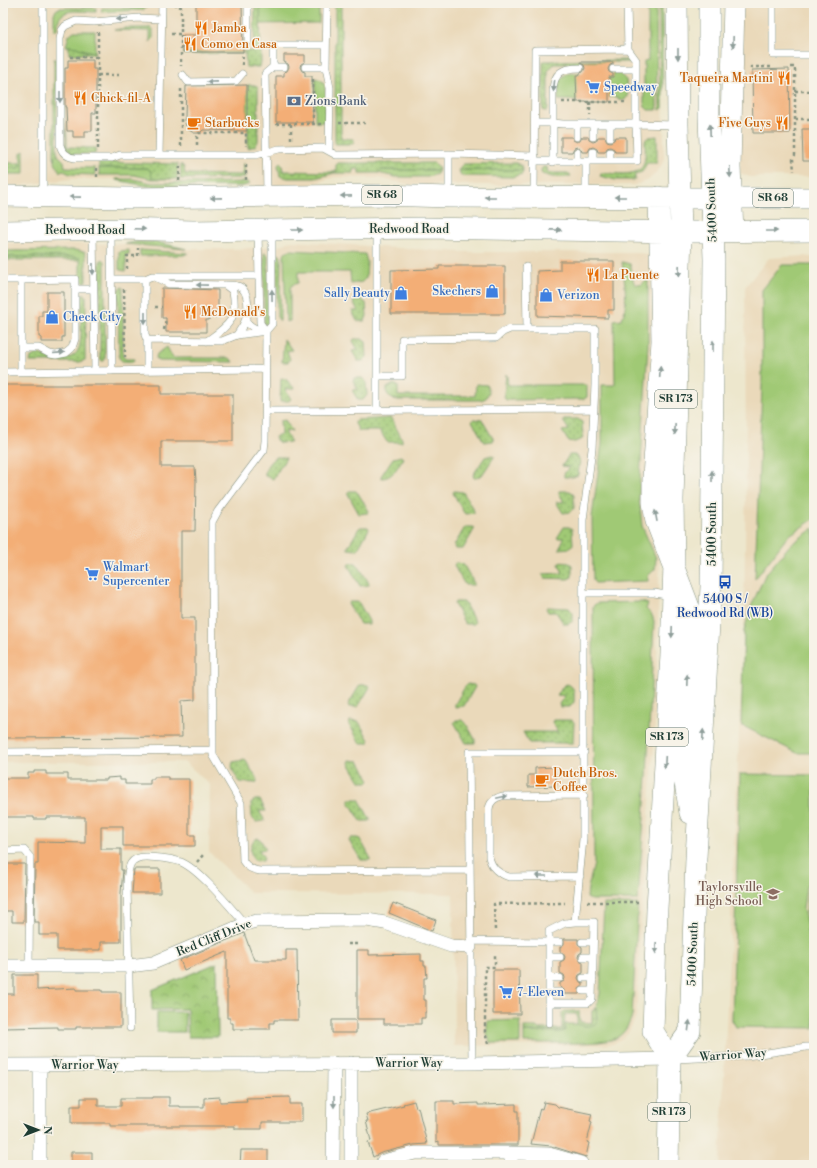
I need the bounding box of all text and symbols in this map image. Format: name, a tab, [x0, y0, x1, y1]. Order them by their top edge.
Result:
one-way arrow	[116, 16, 128, 23]
restaurant icon: Jamba	[193, 20, 209, 36]
place label: Jamba	[211, 21, 248, 36]
restaurant icon: Como en Casa	[182, 36, 198, 52]
one-way arrow	[730, 36, 736, 49]
place label: Como en Casa	[201, 37, 278, 52]
one-way arrow	[675, 48, 681, 61]
restaurant icon: Taqueira Martini	[776, 70, 792, 86]
place label: Taqueira Martini	[680, 71, 773, 86]
one-way arrow	[206, 78, 218, 85]
supermarket icon: Speedway	[585, 79, 601, 95]
one-way arrow	[551, 80, 557, 92]
place label: Speedway	[604, 80, 657, 95]
restaurant icon: Chick-fil-A	[72, 90, 88, 106]
one-way arrow	[57, 91, 63, 104]
place label: Chick-fil-A	[91, 91, 152, 106]
bank icon: Zions Bank	[286, 93, 302, 109]
place label: Zions Bank	[305, 94, 367, 109]
cafe icon: Starbucks	[186, 115, 202, 131]
restaurant icon: Five Guys	[774, 115, 790, 131]
place label: Starbucks	[205, 116, 259, 131]
place label: Five Guys	[718, 116, 771, 131]
one-way arrow	[706, 124, 713, 136]
one-way arrow	[727, 166, 734, 178]
street label: 5400 South	[703, 178, 721, 242]
road number: SR 68	[362, 186, 402, 204]
road number: SR 68	[753, 189, 793, 207]
one-way arrow	[339, 193, 352, 199]
one-way arrow	[69, 194, 81, 201]
one-way arrow	[210, 194, 222, 201]
one-way arrow	[483, 194, 496, 200]
one-way arrow	[613, 194, 626, 200]
street label: Redwood Road	[369, 222, 449, 237]
street label: Redwood Road	[45, 223, 125, 238]
one-way arrow	[134, 226, 146, 233]
one-way arrow	[291, 227, 304, 233]
one-way arrow	[550, 227, 563, 233]
one-way arrow	[766, 228, 779, 234]
one-way arrow	[90, 263, 96, 276]
one-way arrow	[676, 265, 682, 278]
restaurant icon: La Puente	[585, 267, 601, 283]
place label: La Puente	[604, 268, 659, 283]
one-way arrow	[195, 282, 208, 288]
shop icon: Skechers	[484, 283, 500, 299]
place label: Skechers	[432, 284, 481, 299]
shop icon: Sally Beauty	[393, 285, 409, 301]
place label: Sally Beauty	[324, 286, 390, 301]
shop icon: Verizon	[538, 287, 554, 303]
one-way arrow	[269, 288, 275, 301]
place label: Verizon	[556, 288, 600, 303]
restaurant icon: McDonald's	[182, 304, 198, 320]
place label: McDonald's	[201, 305, 265, 320]
shop icon: Check City	[44, 309, 60, 325]
place label: Check City	[63, 310, 122, 325]
one-way arrow	[142, 312, 148, 325]
one-way arrow	[710, 339, 716, 352]
one-way arrow	[52, 350, 65, 357]
one-way arrow	[657, 365, 663, 378]
road number: SR 173	[655, 390, 697, 408]
one-way arrow	[672, 423, 678, 436]
one-way arrow	[709, 469, 715, 482]
street label: 5400 South	[705, 502, 720, 566]
one-way arrow	[652, 510, 658, 522]
place label: Walmart Supercenter	[102, 560, 169, 589]
supermarket icon: Walmart Supercenter	[84, 566, 100, 582]
bus stop icon: 5400 S / Redwood Rd (WB)	[717, 574, 733, 590]
place label: 5400 S / Redwood Rd (WB)	[677, 592, 773, 621]
one-way arrow	[669, 626, 675, 639]
one-way arrow	[683, 674, 690, 686]
road number: SR 173	[646, 728, 688, 746]
one-way arrow	[700, 728, 706, 741]
one-way arrow	[662, 756, 669, 768]
place label: Dutch Bros. Coffee	[553, 766, 617, 795]
cafe icon: Dutch Bros. Coffee	[534, 772, 550, 788]
one-way arrow	[496, 794, 508, 800]
one-way arrow	[534, 873, 547, 879]
place label: Taylorsville High School	[696, 880, 762, 909]
school or university icon: Taylorsville High School	[765, 886, 781, 902]
street label: Red Cliff Drive	[174, 916, 254, 960]
street label: 5400 South	[684, 922, 702, 986]
one-way arrow	[653, 942, 659, 955]
supermarket icon: 7-Eleven	[498, 984, 514, 1000]
place label: 7-Eleven	[517, 985, 564, 1000]
one-way arrow	[686, 1020, 692, 1032]
street label: Warrior Way	[698, 1045, 767, 1065]
street label: Warrior Way	[374, 1056, 443, 1071]
street label: Warrior Way	[50, 1058, 119, 1073]
one-way arrow	[331, 1096, 337, 1109]
road number: SR 173	[648, 1103, 690, 1121]
north arrow	[18, 1110, 58, 1150]
text: N	[40, 1126, 54, 1135]

